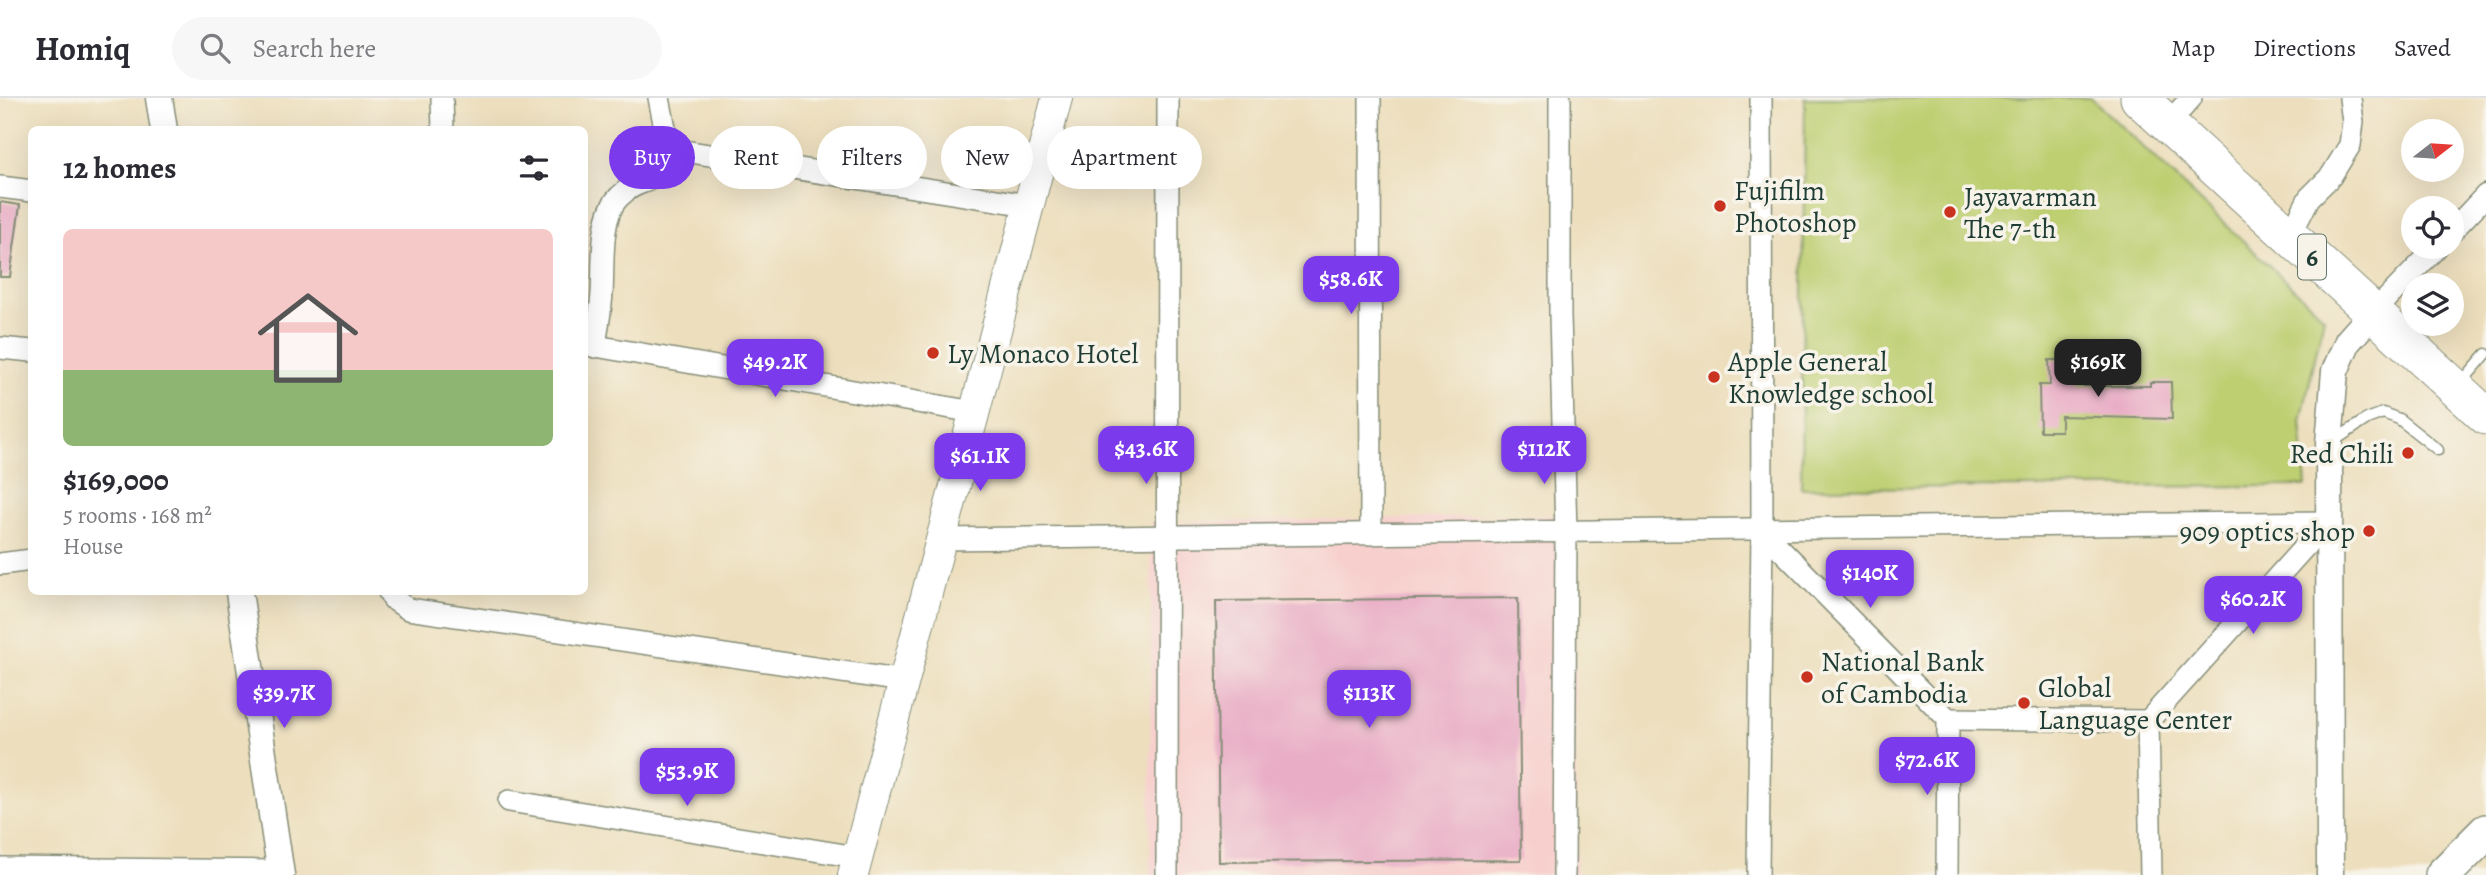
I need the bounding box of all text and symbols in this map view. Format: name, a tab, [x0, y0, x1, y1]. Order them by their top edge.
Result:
search box	[172, 17, 662, 80]
text: Homiq	[35, 26, 130, 71]
icon: search	[196, 29, 234, 67]
text: Search here	[252, 31, 376, 66]
text: Map	[2171, 32, 2215, 64]
text: Directions	[2253, 32, 2356, 64]
text: Saved	[2394, 32, 2451, 64]
north arrow	[2401, 119, 2464, 182]
map controls	[2401, 119, 2464, 336]
chip: Buy	[609, 126, 695, 189]
chip: Rent	[709, 126, 803, 189]
chip: Filters	[817, 126, 927, 189]
chip: New	[941, 126, 1033, 189]
chip: Apartment	[1047, 126, 1202, 189]
text: 12 homes	[63, 148, 176, 188]
icon: filters	[515, 149, 553, 187]
place label: Fujifilm Photoshop	[1734, 172, 1856, 242]
place label: Jayavarman The 7-th	[1964, 178, 2097, 248]
button: locate	[2401, 196, 2464, 259]
marker: Fujifilm Photoshop	[1712, 198, 1728, 214]
marker: Jayavarman The 7-th	[1942, 204, 1958, 220]
road number: 6	[2298, 234, 2326, 280]
pin: $58.6K	[1294, 256, 1408, 316]
text: $58.6K	[1319, 263, 1383, 294]
button: layers	[2401, 273, 2464, 336]
icon: home	[245, 275, 371, 401]
place label: Ly Monaco Hotel	[947, 335, 1139, 373]
pin: $49.2K	[718, 340, 832, 399]
pin: $169K	[2049, 340, 2147, 399]
place label: Apple General Knowledge school	[1727, 343, 1934, 413]
marker: Ly Monaco Hotel	[925, 345, 941, 361]
text: $49.2K	[743, 346, 807, 377]
text: $169K	[2070, 346, 2126, 377]
marker: Apple General Knowledge school	[1706, 369, 1722, 385]
pin: $43.6K	[1089, 426, 1203, 486]
pin: $112K	[1495, 426, 1593, 486]
text: $43.6K	[1114, 433, 1178, 464]
text: $112K	[1517, 433, 1571, 464]
pin: $61.1K	[923, 434, 1037, 493]
place label: Red Chili	[2290, 435, 2394, 473]
text: $61.1K	[950, 440, 1010, 471]
marker: Red Chili	[2400, 445, 2416, 461]
text: $169,000	[63, 460, 169, 500]
text: 5 rooms · 168 m²	[63, 500, 212, 531]
place label: 909 optics shop	[2180, 513, 2355, 551]
marker: 909 optics shop	[2361, 523, 2377, 539]
text: House	[63, 531, 123, 562]
pin: $140K	[1821, 550, 1919, 610]
text: $140K	[1842, 557, 1898, 588]
pin: $60.2K	[2196, 576, 2310, 636]
text: $60.2K	[2220, 583, 2286, 614]
place label: National Bank of Cambodia	[1821, 643, 1985, 713]
marker: National Bank of Cambodia	[1799, 669, 1815, 685]
place label: Global Language Center	[2038, 669, 2233, 739]
pin: $39.7K	[227, 670, 341, 730]
pin: $113K	[1320, 670, 1418, 730]
text: $39.7K	[253, 677, 315, 708]
text: $113K	[1343, 677, 1395, 708]
marker: Global Language Center	[2016, 695, 2032, 711]
pin: $72.6K	[1870, 738, 1984, 797]
text: $72.6K	[1895, 744, 1959, 775]
pin: $53.9K	[630, 748, 744, 808]
text: $53.9K	[656, 755, 718, 786]

